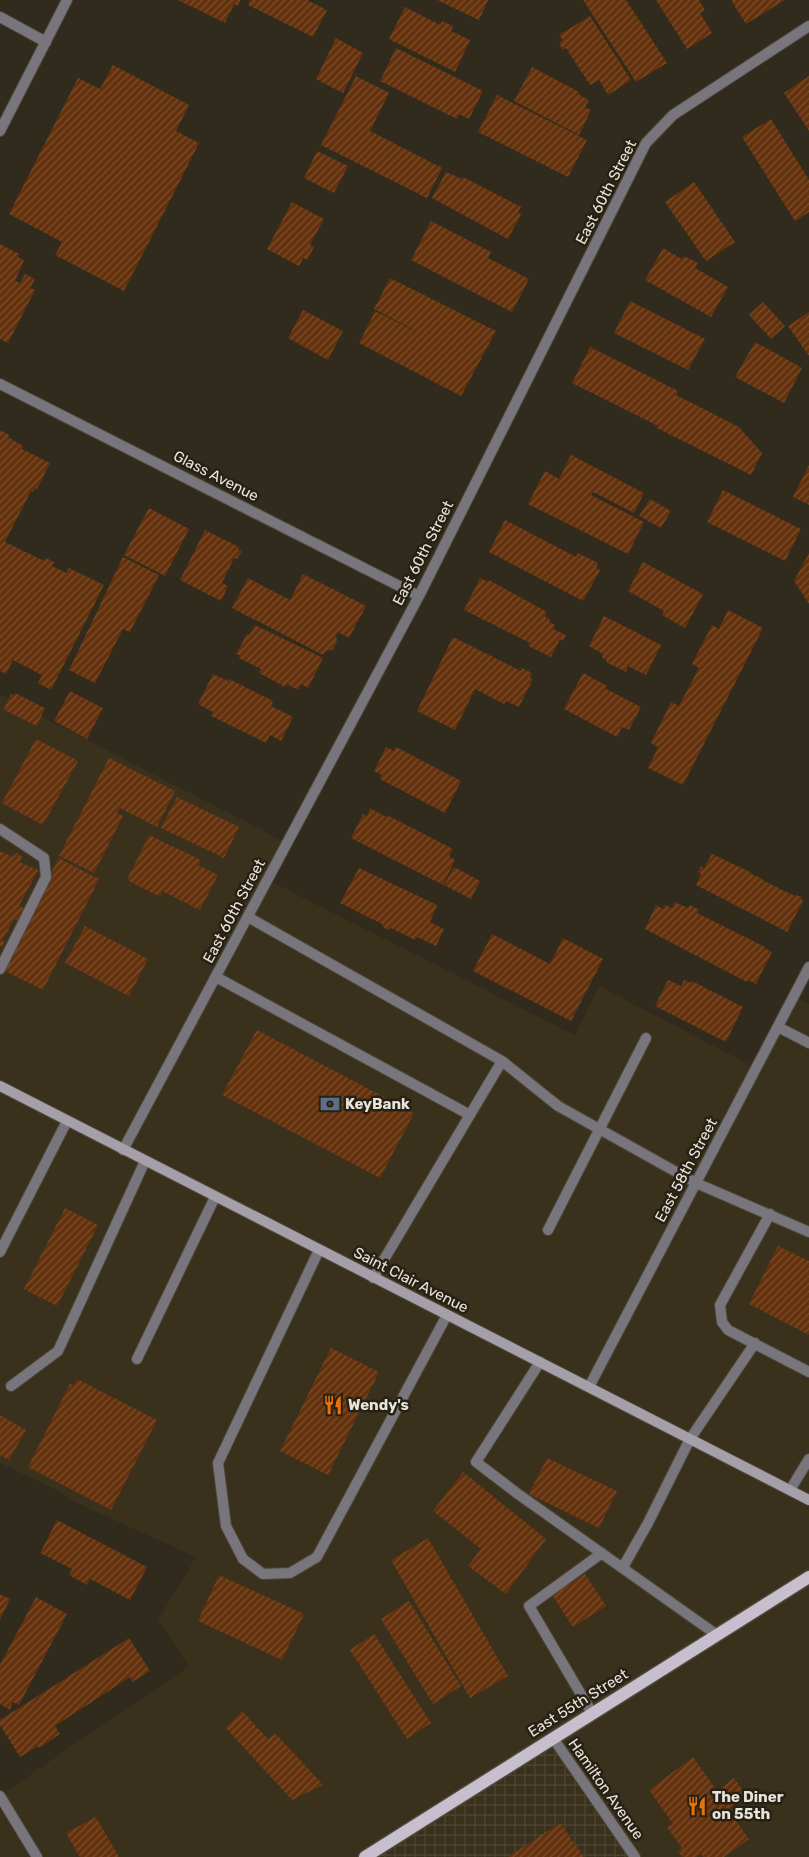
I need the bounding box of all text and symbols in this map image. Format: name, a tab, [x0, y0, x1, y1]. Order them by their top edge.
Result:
street label: East 60th Street	[572, 136, 640, 247]
street label: Glass Avenue	[170, 447, 262, 505]
street label: East 60th Street	[389, 497, 457, 608]
street label: East 60th Street	[199, 856, 269, 966]
bank icon: KeyBank	[319, 1093, 341, 1115]
place label: KeyBank	[345, 1095, 410, 1113]
street label: East 58th Street	[651, 1115, 721, 1225]
street label: Saint Clair Avenue	[351, 1243, 471, 1317]
restaurant icon: Wendy's	[322, 1394, 344, 1416]
place label: Wendy's	[348, 1396, 409, 1414]
street label: East 55th Street	[525, 1665, 631, 1741]
street label: Hamilton Avenue	[565, 1735, 647, 1843]
place label: The Diner on 55th	[712, 1788, 784, 1823]
restaurant icon: The Diner on 55th	[686, 1795, 708, 1817]

